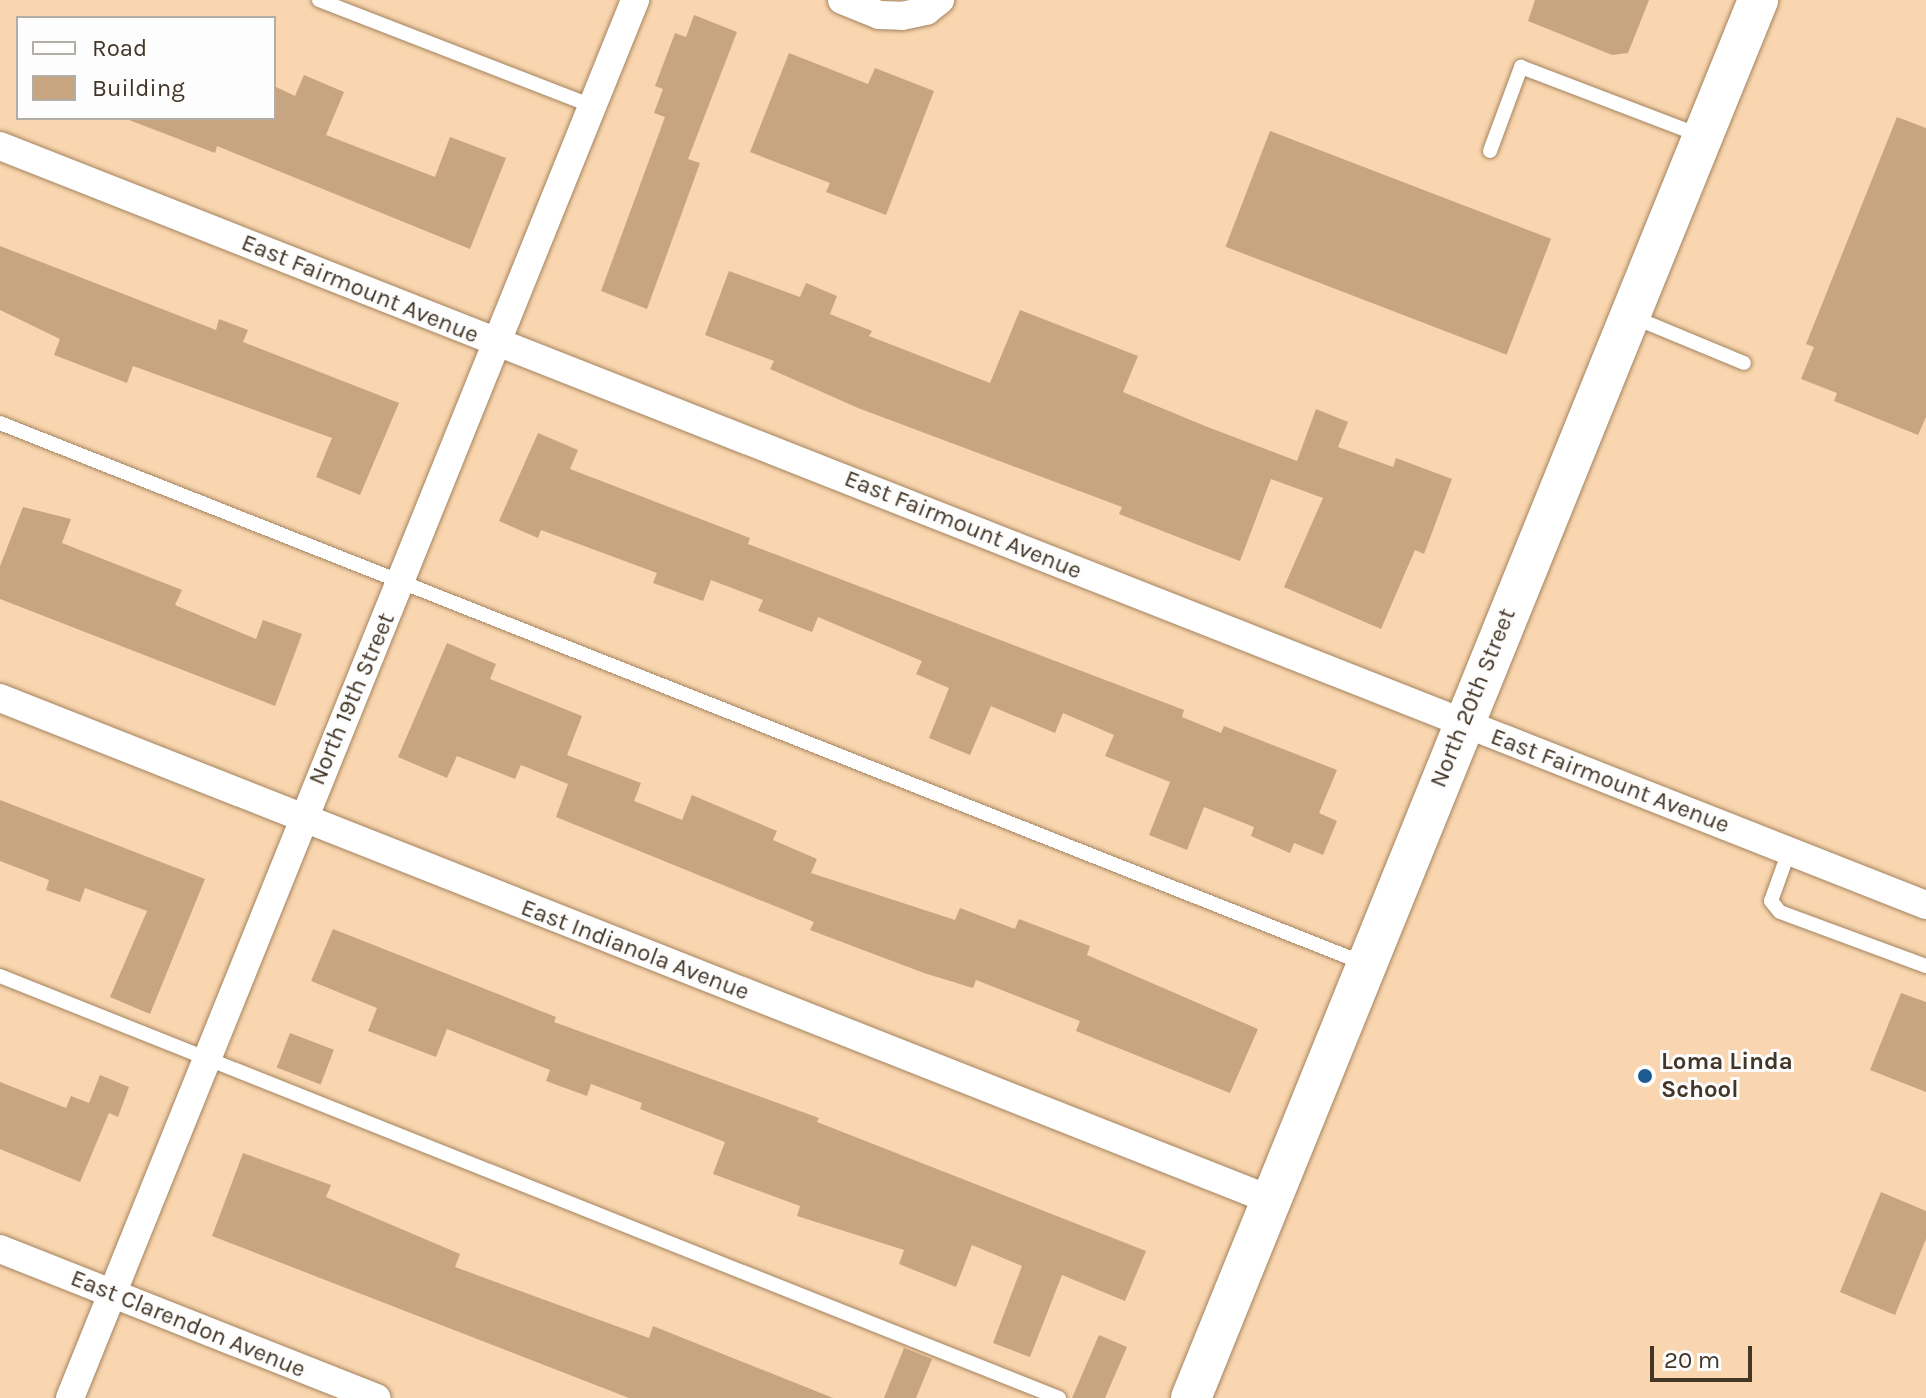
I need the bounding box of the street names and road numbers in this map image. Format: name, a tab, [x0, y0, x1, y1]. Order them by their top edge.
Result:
street label: East Fairmount Avenue	[237, 228, 483, 350]
street label: East Fairmount Avenue	[840, 464, 1086, 586]
street label: North 20th Street	[1424, 604, 1522, 792]
street label: North 19th Street	[303, 609, 401, 789]
street label: East Fairmount Avenue	[1487, 722, 1733, 840]
street label: East Indianola Avenue	[517, 893, 753, 1007]
street label: East Clarendon Avenue	[66, 1264, 310, 1384]

